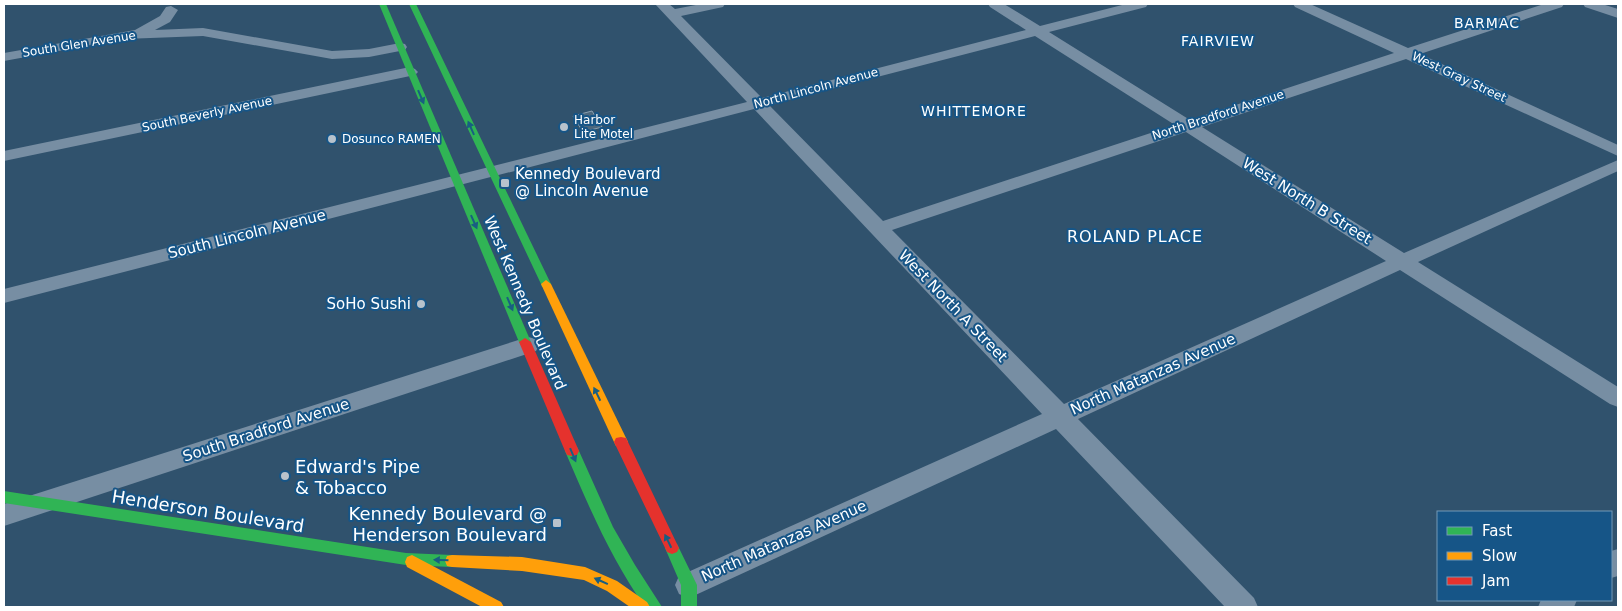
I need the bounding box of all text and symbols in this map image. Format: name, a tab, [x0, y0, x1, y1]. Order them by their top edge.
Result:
district label: BARMAC	[1454, 15, 1520, 31]
street label: South Glen Avenue	[21, 28, 137, 60]
district label: FAIRVIEW	[1181, 33, 1255, 49]
street label: West Gray Street	[1410, 49, 1509, 105]
street label: North Lincoln Avenue	[752, 65, 880, 111]
street label: North Bradford Avenue	[1150, 87, 1286, 143]
one-way arrow	[417, 90, 425, 105]
street label: South Beverly Avenue	[141, 93, 273, 135]
district label: WHITTEMORE	[921, 103, 1027, 119]
place label: Harbor Lite Motel	[574, 113, 633, 141]
one-way arrow	[467, 121, 475, 135]
marker: Harbor Lite Motel	[558, 121, 570, 133]
place label: Dosunco RAMEN	[342, 132, 441, 146]
marker: Dosunco RAMEN	[326, 133, 338, 145]
street label: West North B Street	[1239, 154, 1375, 248]
place label: Kennedy Boulevard @ Lincoln Avenue	[515, 165, 661, 200]
marker: Kennedy Boulevard @ Lincoln Avenue	[499, 177, 511, 189]
street label: South Lincoln Avenue	[166, 206, 328, 262]
street label: West Kennedy Boulevard	[480, 213, 570, 393]
one-way arrow	[471, 215, 479, 229]
district label: ROLAND PLACE	[1067, 227, 1203, 246]
street label: West North A Street	[895, 246, 1011, 366]
place label: SoHo Sushi	[327, 295, 411, 313]
one-way arrow	[506, 297, 514, 311]
marker: SoHo Sushi	[415, 298, 427, 310]
street label: North Matanzas Avenue	[1068, 329, 1238, 419]
one-way arrow	[593, 387, 601, 401]
street label: South Bradford Avenue	[181, 395, 351, 465]
one-way arrow	[570, 448, 578, 462]
place label: Edward's Pipe & Tobacco	[295, 456, 420, 498]
marker: Edward's Pipe & Tobacco	[279, 470, 291, 482]
street label: Henderson Boulevard	[110, 485, 306, 537]
street label: North Matanzas Avenue	[699, 496, 869, 586]
place label: Kennedy Boulevard @ Henderson Boulevard	[349, 503, 547, 545]
legend	[1437, 511, 1612, 601]
marker: Kennedy Boulevard @ Henderson Boulevard	[551, 517, 563, 529]
text: Fast	[1482, 522, 1512, 540]
one-way arrow	[663, 533, 672, 548]
text: Slow	[1482, 547, 1517, 565]
one-way arrow	[432, 556, 448, 564]
text: Jam	[1481, 572, 1510, 590]
one-way arrow	[594, 577, 608, 585]

